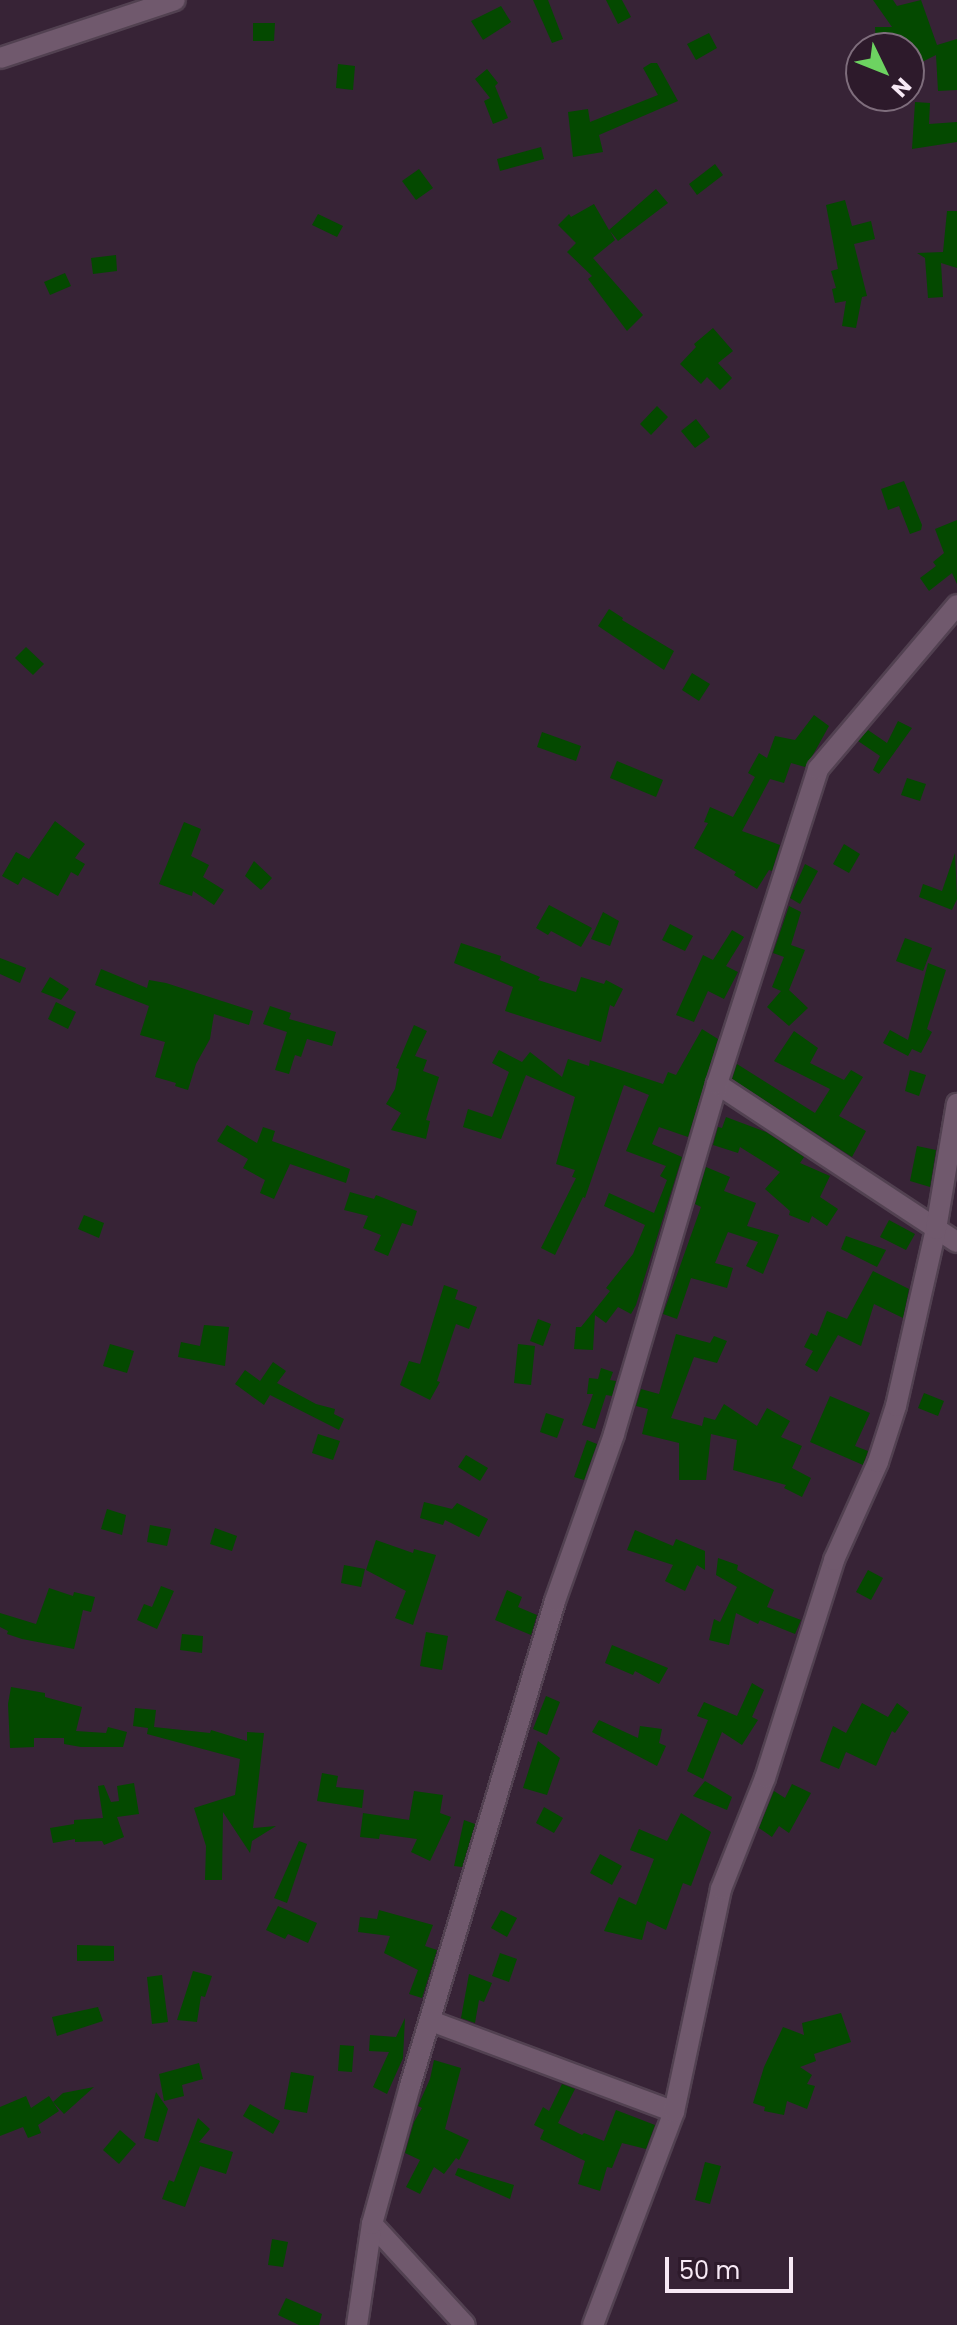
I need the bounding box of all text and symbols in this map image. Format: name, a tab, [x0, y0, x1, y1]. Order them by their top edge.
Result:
north arrow	[845, 32, 925, 112]
text: N	[884, 71, 918, 104]
scale bar	[669, 2241, 797, 2291]
text: 50 m	[679, 2254, 740, 2287]

